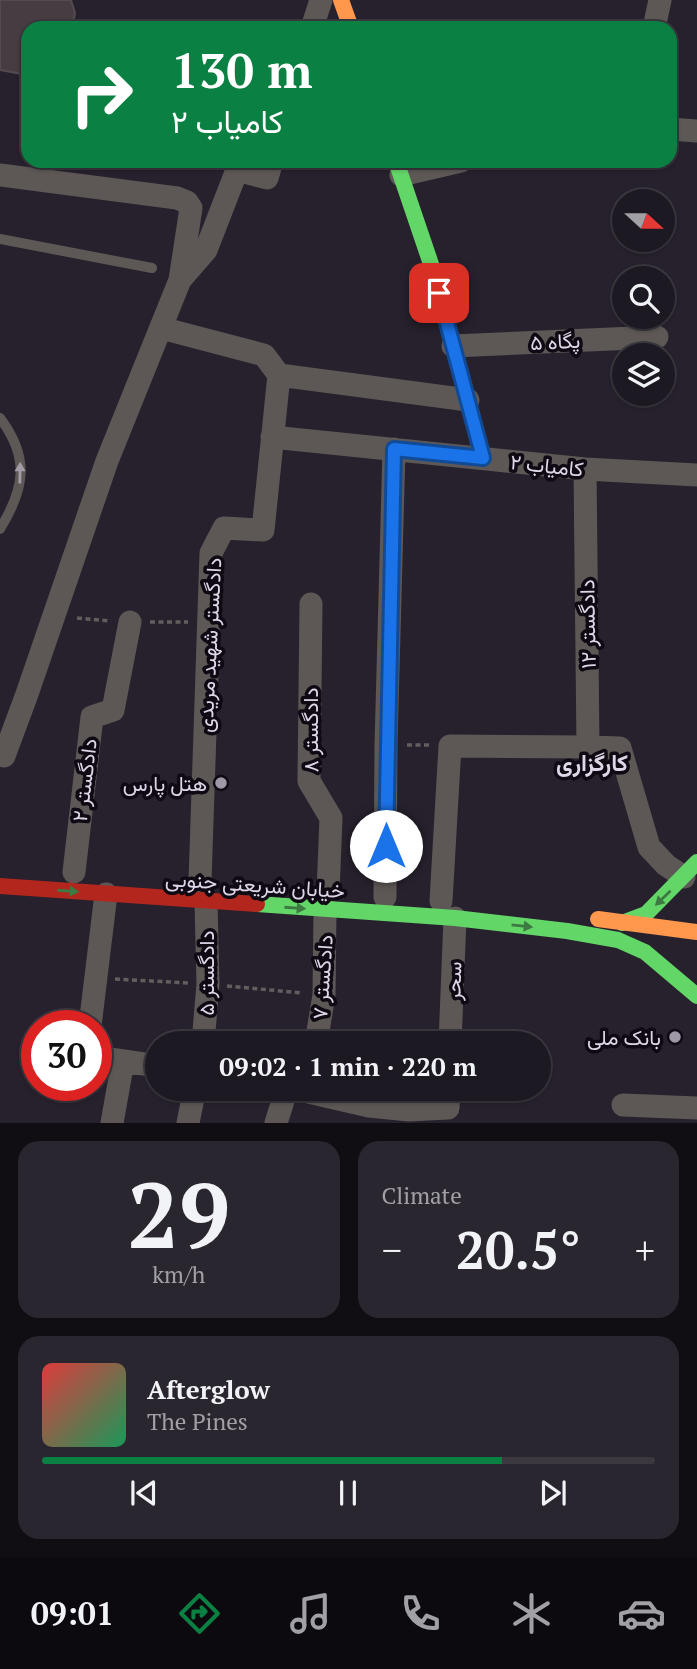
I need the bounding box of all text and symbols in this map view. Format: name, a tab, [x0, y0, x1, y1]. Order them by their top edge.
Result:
text: 130 m	[171, 37, 313, 102]
icon: right	[56, 49, 147, 140]
text: کامیاب ۲	[171, 100, 283, 142]
north arrow	[612, 189, 676, 252]
map controls	[612, 189, 675, 406]
pin	[409, 263, 469, 323]
button: search	[612, 266, 675, 329]
icon: arrive	[420, 274, 458, 312]
street label: پگاه ۵	[529, 326, 581, 357]
button: layers	[612, 343, 675, 406]
street label: کامیاب ۲	[509, 447, 585, 483]
one-way arrow	[14, 462, 26, 484]
street label: دادگستر شهید مریدی	[190, 557, 228, 733]
street label: دادگستر ۱۲	[572, 579, 602, 669]
street label: دادگستر ۸	[296, 688, 324, 772]
street label: دادگستر ۲	[65, 737, 103, 823]
district label: کارگزاری	[556, 747, 628, 778]
place label: هتل پارس	[123, 769, 207, 798]
marker: هتل پارس	[213, 775, 229, 791]
position arrow	[349, 809, 423, 883]
street label: خیابان شریعتی جنوبی	[164, 864, 346, 904]
one-way arrow	[57, 886, 79, 897]
one-way arrow	[655, 889, 672, 906]
one-way arrow	[284, 903, 306, 914]
one-way arrow	[511, 920, 533, 931]
street label: دادگستر ۵	[192, 931, 220, 1015]
street label: دادگستر ۷	[305, 934, 339, 1020]
street label: سحر	[438, 961, 468, 1002]
speed limit sign: 30	[21, 1010, 112, 1101]
place label: بانک ملی	[587, 1023, 661, 1051]
marker: بانک ملی	[667, 1029, 683, 1045]
text: 09:02 · 1 min · 220 m	[219, 1049, 477, 1083]
text: 29	[127, 1153, 230, 1274]
text: Climate	[382, 1180, 462, 1211]
text: 20.5°	[456, 1215, 581, 1284]
text: −	[382, 1225, 402, 1275]
text: +	[635, 1225, 655, 1275]
text: km/h	[152, 1259, 205, 1290]
text: Afterglow	[147, 1372, 270, 1406]
text: The Pines	[147, 1406, 248, 1437]
icon: previous	[125, 1474, 163, 1512]
icon: pause	[329, 1474, 367, 1512]
icon: next	[534, 1474, 572, 1512]
icon: directions	[175, 1589, 224, 1638]
icon: music	[286, 1589, 335, 1638]
icon: phone	[396, 1589, 445, 1638]
icon: climate	[507, 1589, 556, 1638]
icon: car	[617, 1589, 666, 1638]
text: 09:01	[31, 1592, 114, 1634]

